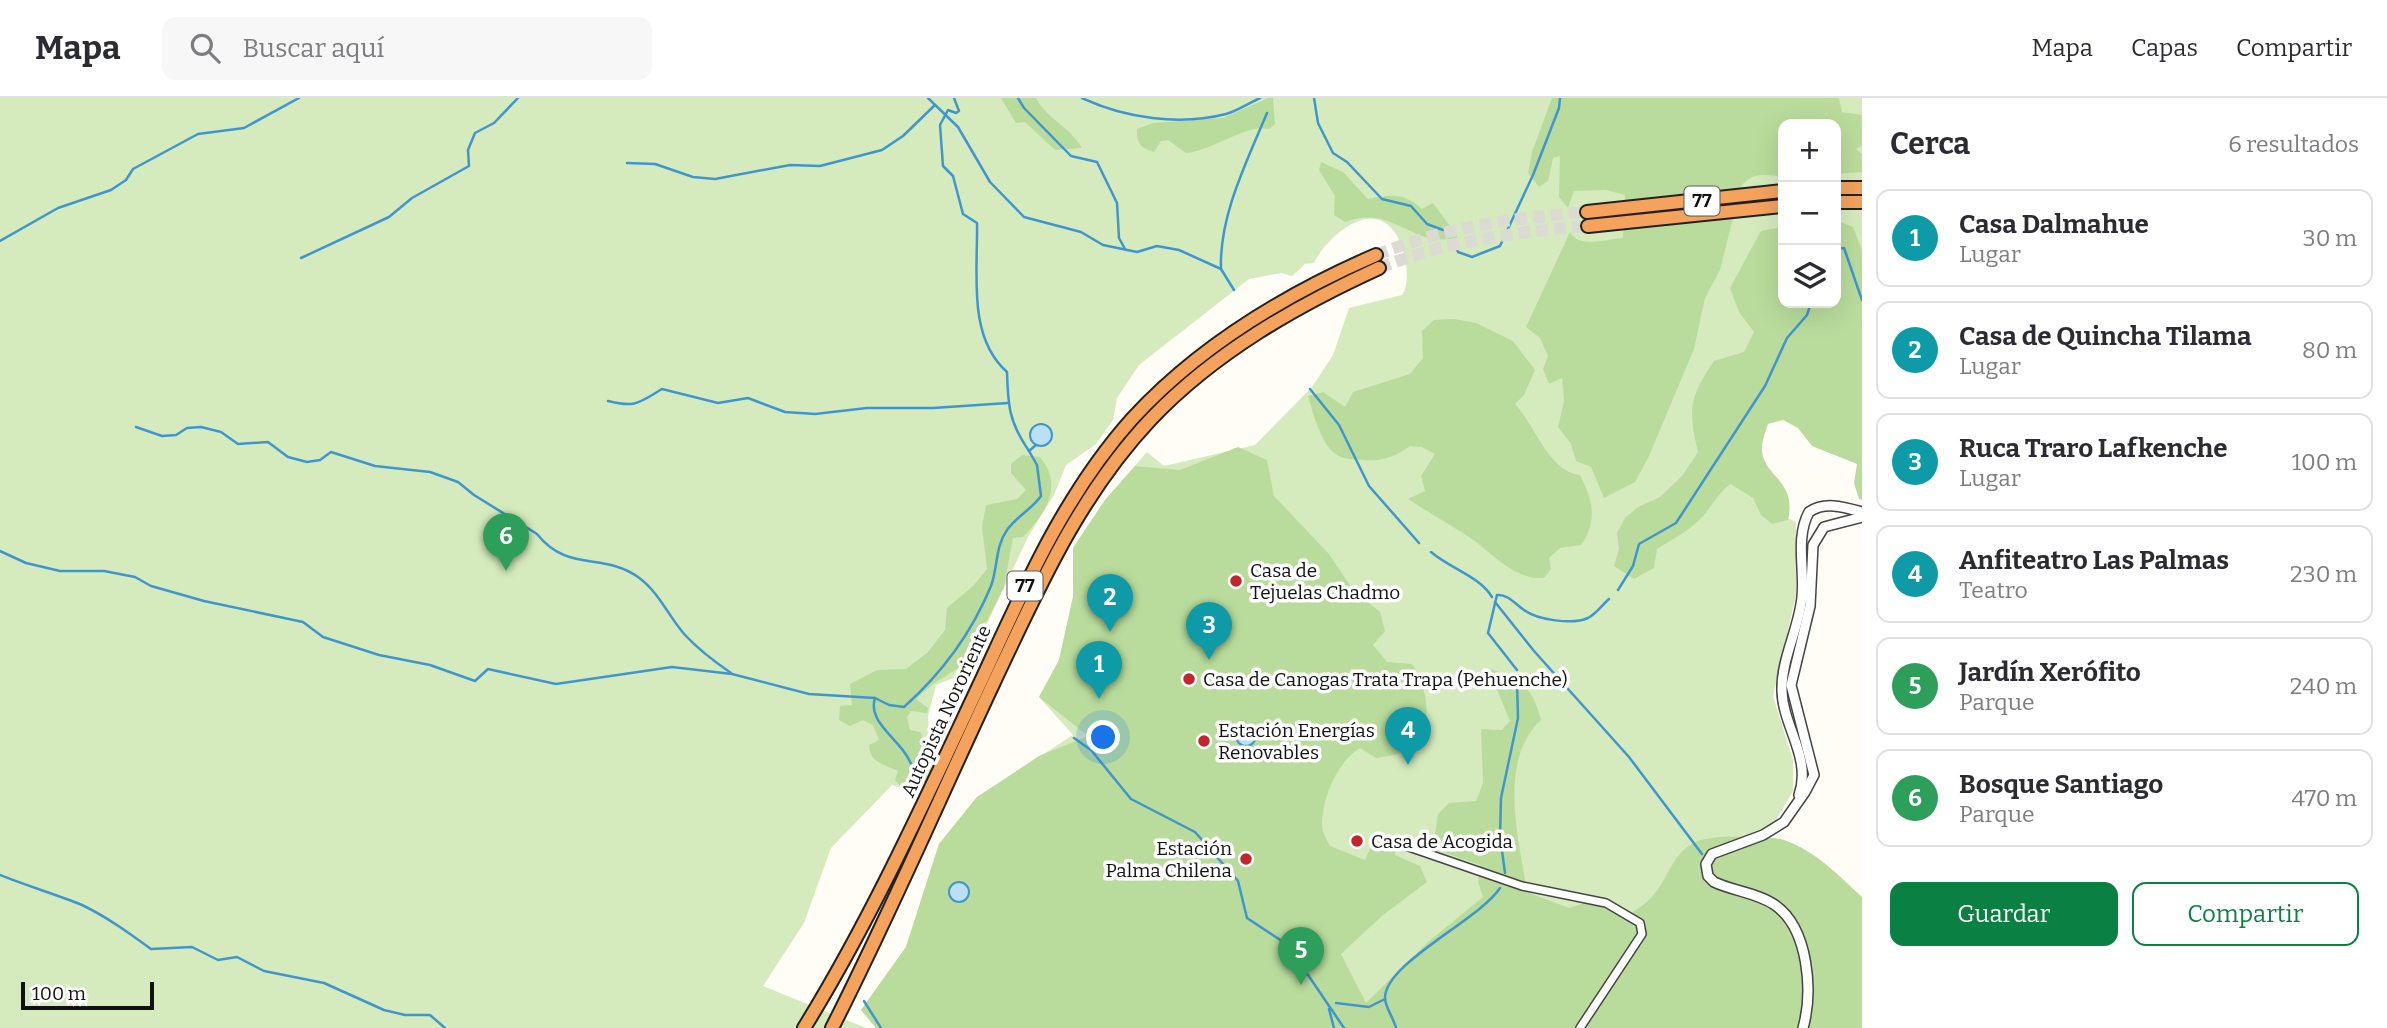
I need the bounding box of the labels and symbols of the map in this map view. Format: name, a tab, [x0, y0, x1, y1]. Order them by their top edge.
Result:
road number: 77	[1684, 186, 1720, 216]
pin: 6	[483, 513, 529, 571]
place label: Casa de Tejuelas Chadmo	[1250, 559, 1400, 604]
road number: 77	[1007, 572, 1042, 600]
marker: Casa de Tejuelas Chadmo	[1228, 573, 1244, 589]
pin: 2	[1087, 574, 1133, 632]
pin: 3	[1186, 602, 1232, 660]
street label: Autopista Nororiente	[896, 621, 996, 801]
pin: 1	[1076, 641, 1122, 699]
place label: Casa de Canogas Trata Trapa (Pehuenche)	[1203, 668, 1568, 691]
marker: Casa de Canogas Trata Trapa (Pehuenche)	[1181, 671, 1197, 687]
pin: 4	[1385, 707, 1431, 765]
place label: Estación Energías Renovables	[1218, 719, 1375, 764]
your location	[1086, 720, 1120, 754]
marker: Estación Energías Renovables	[1196, 733, 1212, 749]
place label: Casa de Acogida	[1371, 830, 1513, 853]
marker: Casa de Acogida	[1349, 833, 1365, 849]
place label: Estación Palma Chilena	[1105, 837, 1233, 882]
marker: Estación Palma Chilena	[1238, 851, 1254, 867]
pin: 5	[1278, 927, 1324, 985]
scale bar	[21, 979, 154, 1011]

